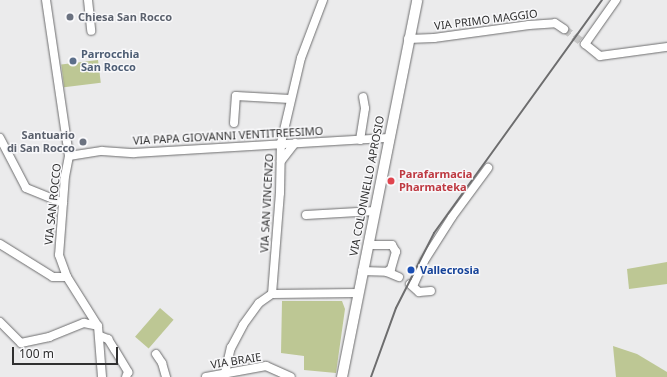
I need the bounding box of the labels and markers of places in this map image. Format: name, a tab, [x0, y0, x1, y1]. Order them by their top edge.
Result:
place label: Chiesa San Rocco	[78, 10, 172, 24]
marker: Chiesa San Rocco	[65, 12, 75, 22]
place label: Parrocchia San Rocco	[81, 48, 139, 74]
marker: Parrocchia San Rocco	[68, 56, 78, 66]
place label: Santuario di San Rocco	[7, 129, 75, 155]
marker: Santuario di San Rocco	[78, 137, 88, 147]
place label: Parafarmacia Pharmateka	[399, 168, 472, 194]
marker: Parafarmacia Pharmateka	[386, 176, 396, 186]
place label: Vallecrosia	[420, 263, 479, 277]
marker: Vallecrosia	[405, 264, 417, 276]

